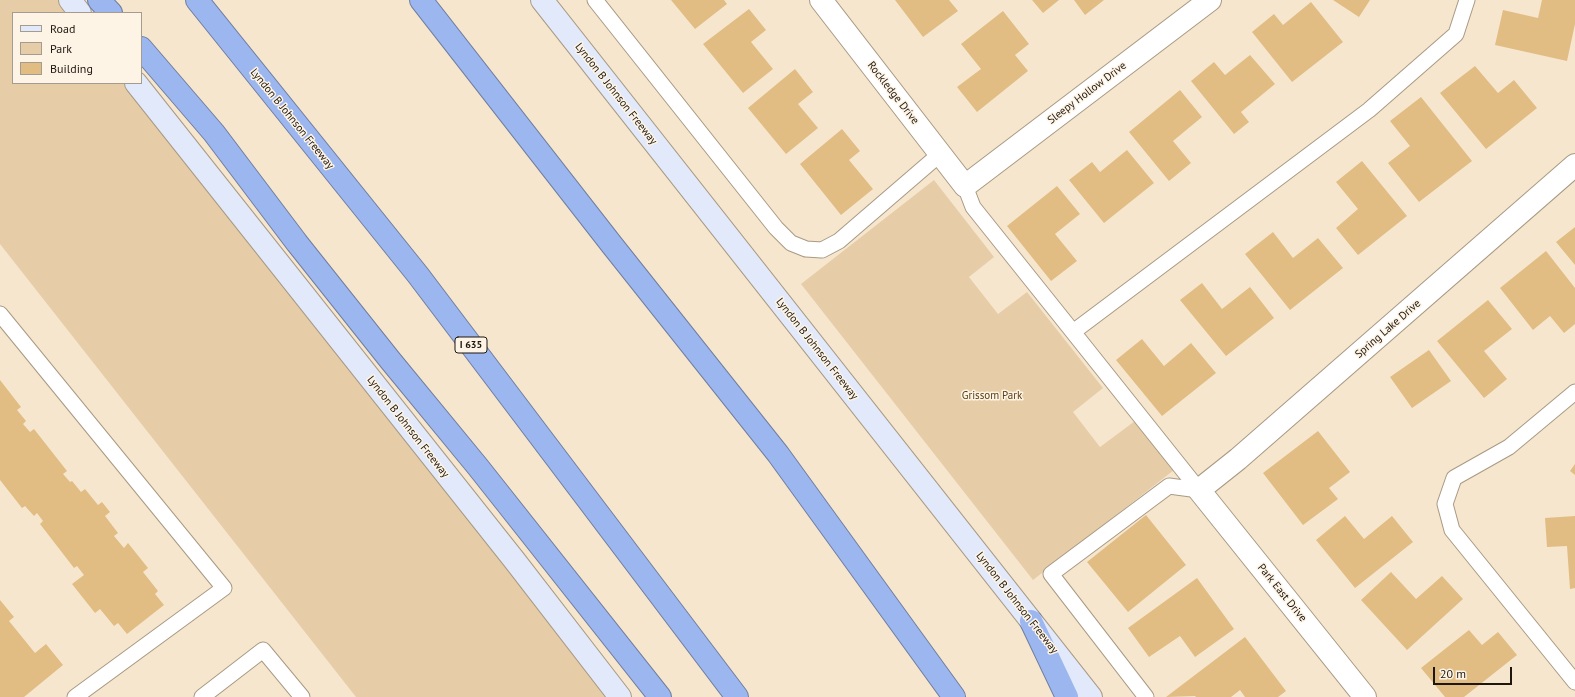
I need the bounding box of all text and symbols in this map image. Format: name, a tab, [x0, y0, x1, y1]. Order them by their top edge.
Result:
legend	[12, 12, 142, 84]
text: Road	[50, 21, 75, 36]
street label: Lyndon B Johnson Freeway	[572, 40, 660, 148]
text: Park	[50, 41, 72, 56]
street label: Rockledge Drive	[864, 59, 922, 127]
street label: Sleepy Hollow Drive	[1045, 59, 1129, 127]
text: Building	[50, 61, 93, 76]
street label: Lyndon B Johnson Freeway	[247, 66, 337, 172]
street label: Lyndon B Johnson Freeway	[773, 295, 861, 403]
street label: Spring Lake Drive	[1353, 297, 1423, 361]
road number: I 635	[455, 337, 487, 353]
street label: Lyndon B Johnson Freeway	[364, 373, 452, 481]
park label: Grissom Park	[962, 389, 1022, 403]
street label: Lyndon B Johnson Freeway	[973, 549, 1061, 657]
street label: Park East Drive	[1255, 561, 1309, 625]
scale bar	[1435, 659, 1514, 685]
text: 20 m	[1440, 666, 1466, 681]

